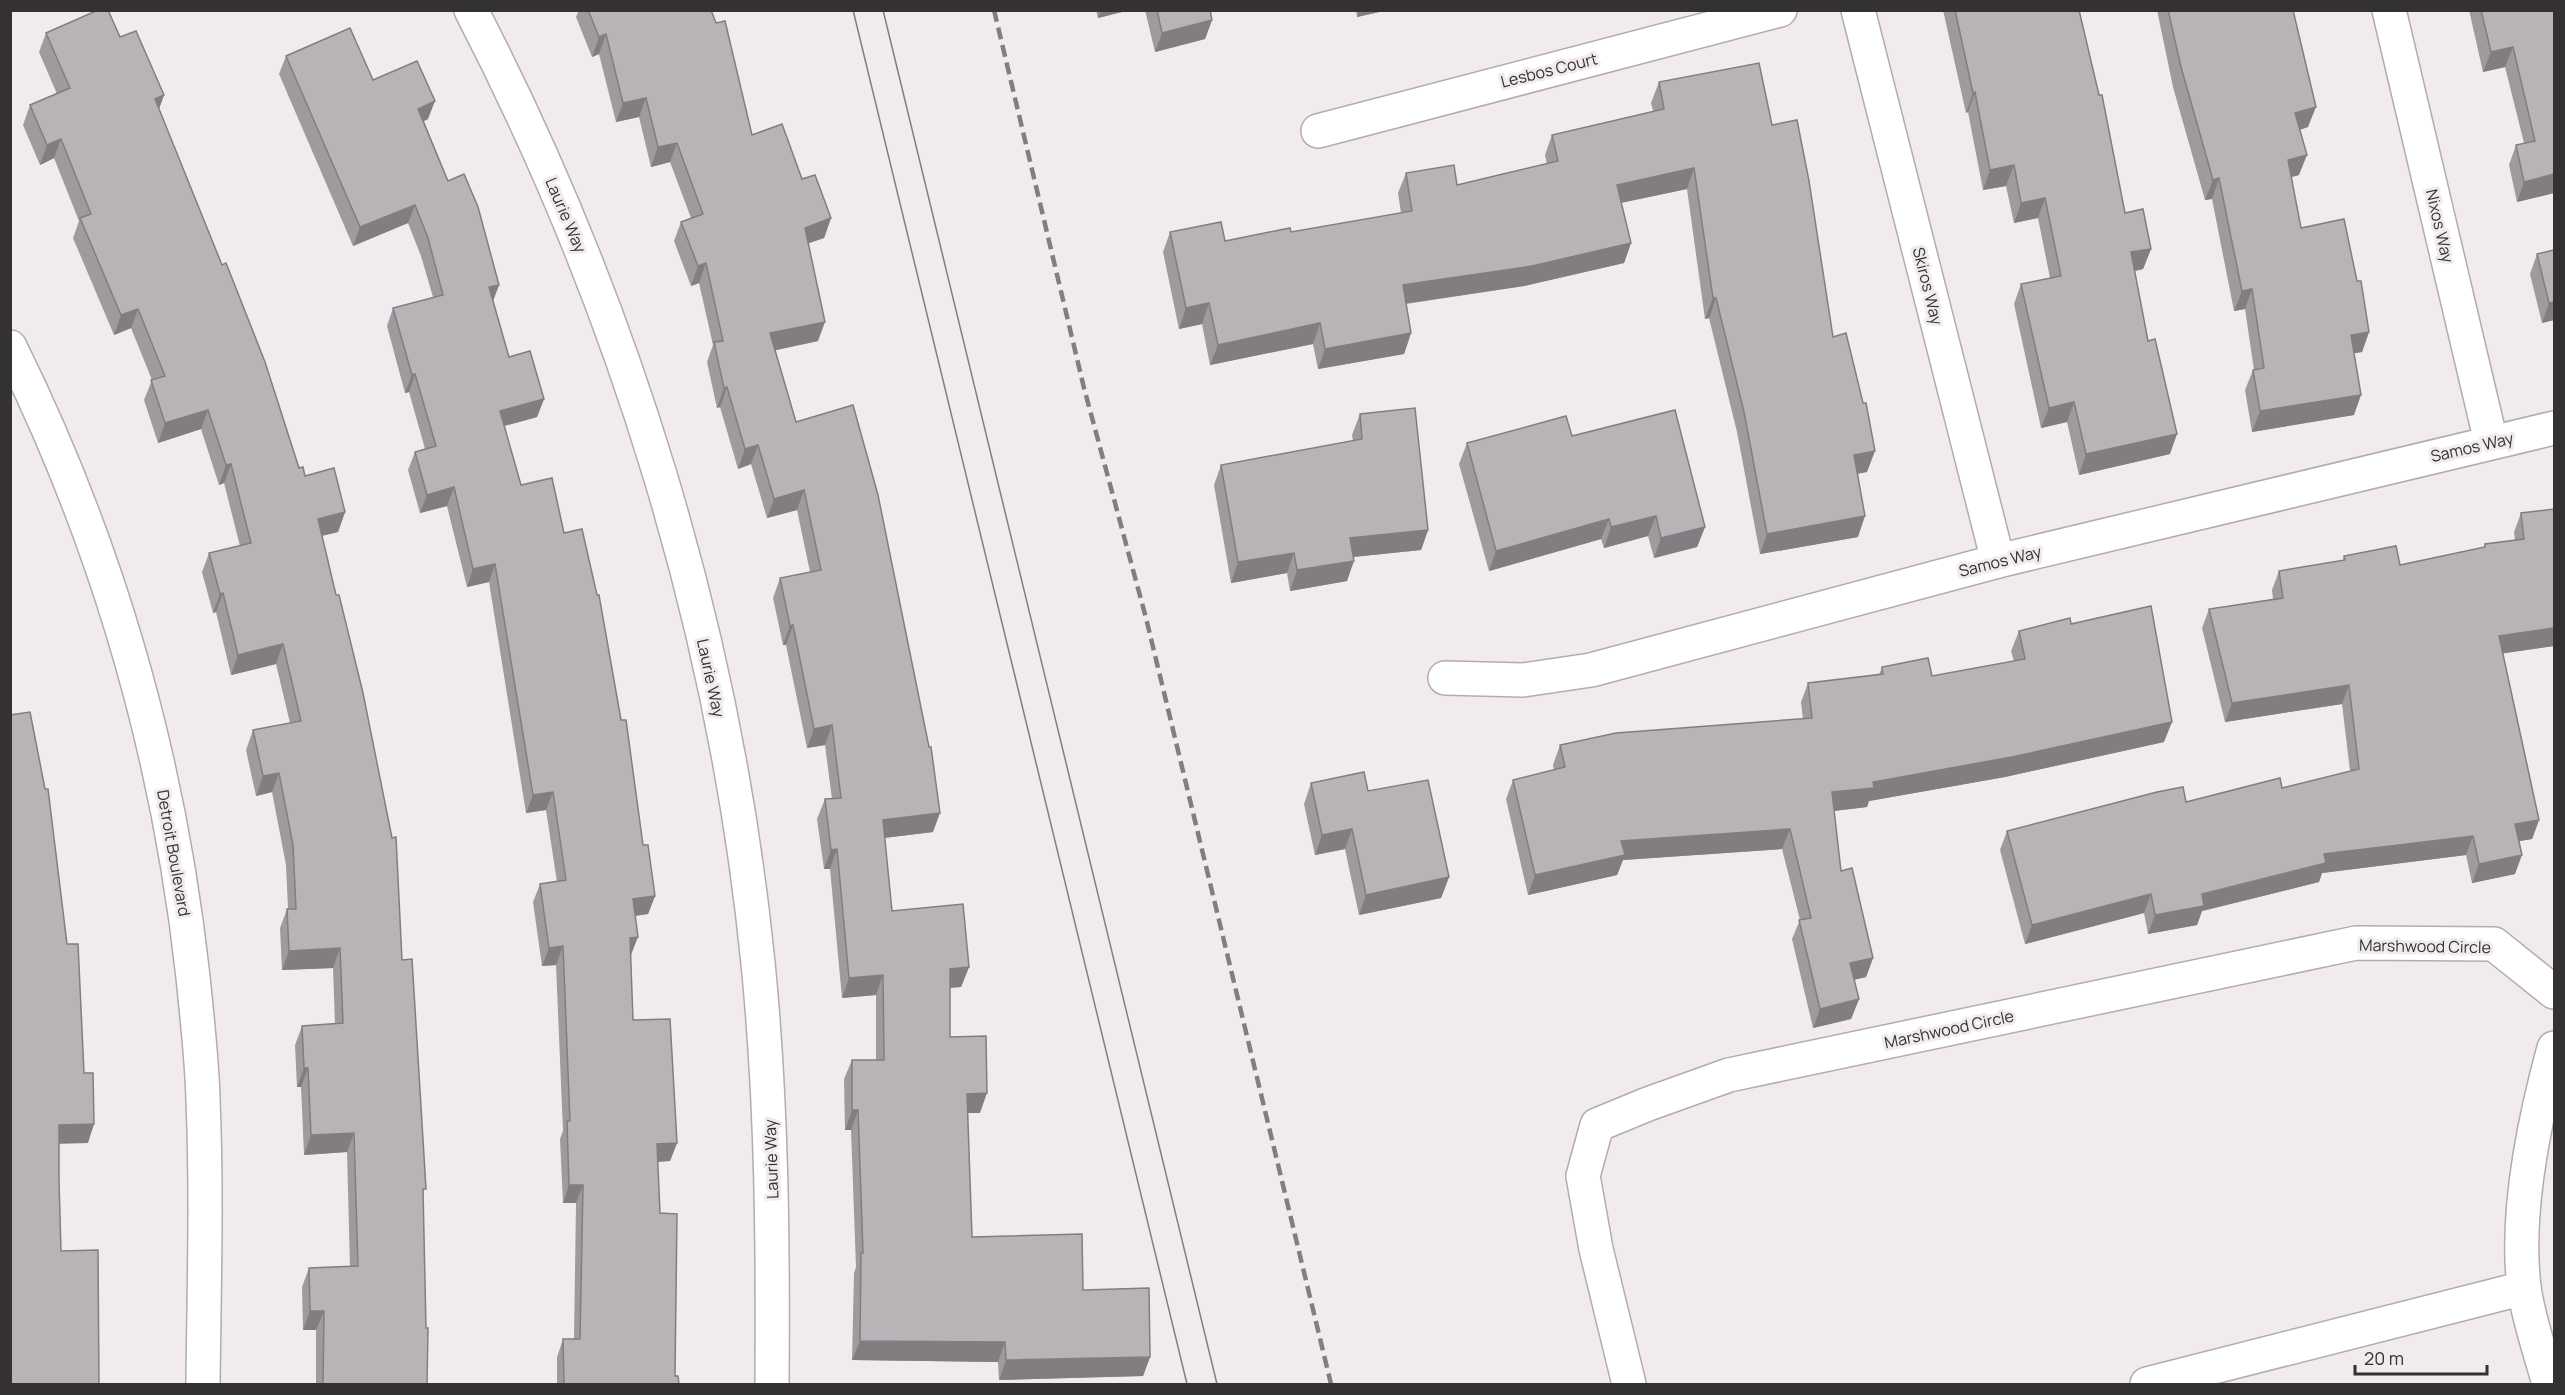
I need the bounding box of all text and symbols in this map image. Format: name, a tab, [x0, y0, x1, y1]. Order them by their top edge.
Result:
street label: Lesbos Court	[1498, 47, 1600, 93]
street label: Laurie Way	[540, 174, 592, 256]
street label: Nixos Way	[2421, 187, 2459, 265]
street label: Skiros Way	[1908, 245, 1948, 328]
street label: Samos Way	[2428, 427, 2516, 467]
street label: Samos Way	[1956, 540, 2044, 582]
street label: Laurie Way	[692, 637, 730, 720]
street label: Detroit Boulevard	[152, 788, 196, 918]
street label: Marshwood Circle	[2359, 934, 2491, 958]
street label: Marshwood Circle	[1882, 1005, 2016, 1053]
street label: Laurie Way	[759, 1118, 783, 1199]
scale bar	[2355, 1338, 2487, 1376]
text: 20 m	[2364, 1346, 2404, 1370]

